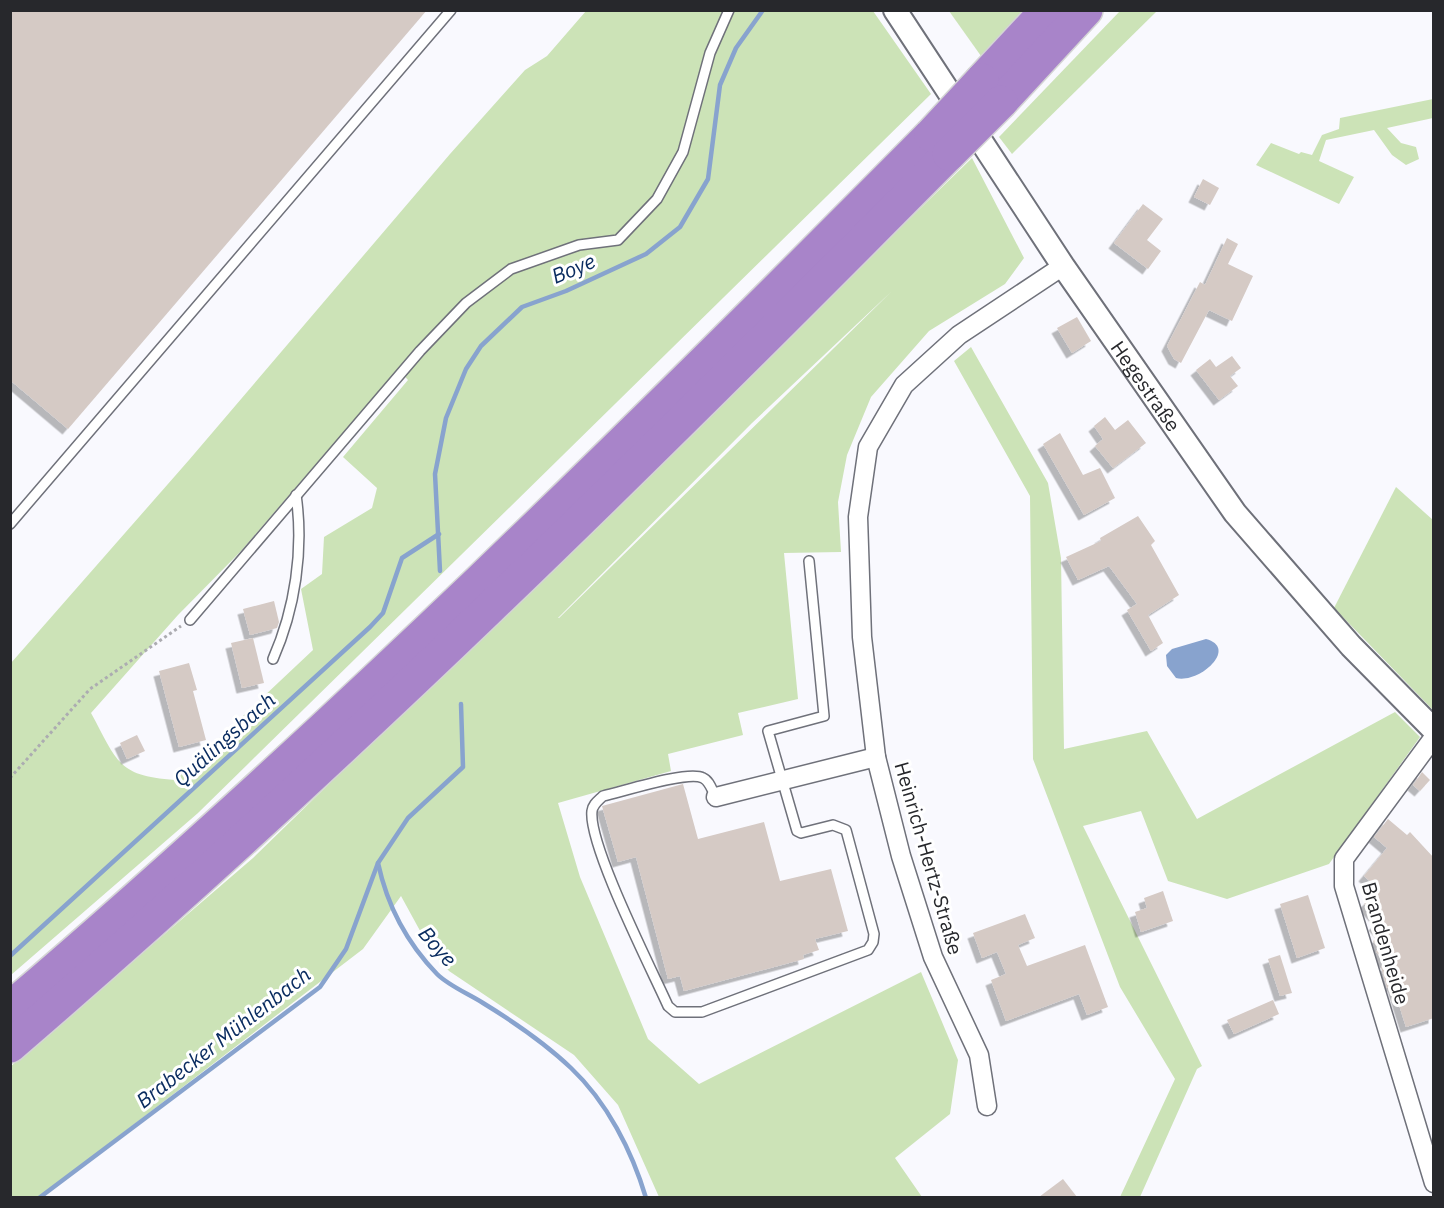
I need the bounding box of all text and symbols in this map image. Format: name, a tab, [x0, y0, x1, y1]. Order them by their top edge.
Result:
water label: Boye	[547, 246, 599, 290]
street label: Hegestraße	[1105, 335, 1187, 436]
water label: Quälingsbach	[167, 686, 281, 792]
street label: Heinrich-Hertz-Straße	[889, 758, 969, 958]
street label: Brandenheide	[1356, 879, 1416, 1007]
water label: Boye	[413, 920, 463, 972]
water label: Brabecker Mühlenbach	[130, 960, 316, 1114]

